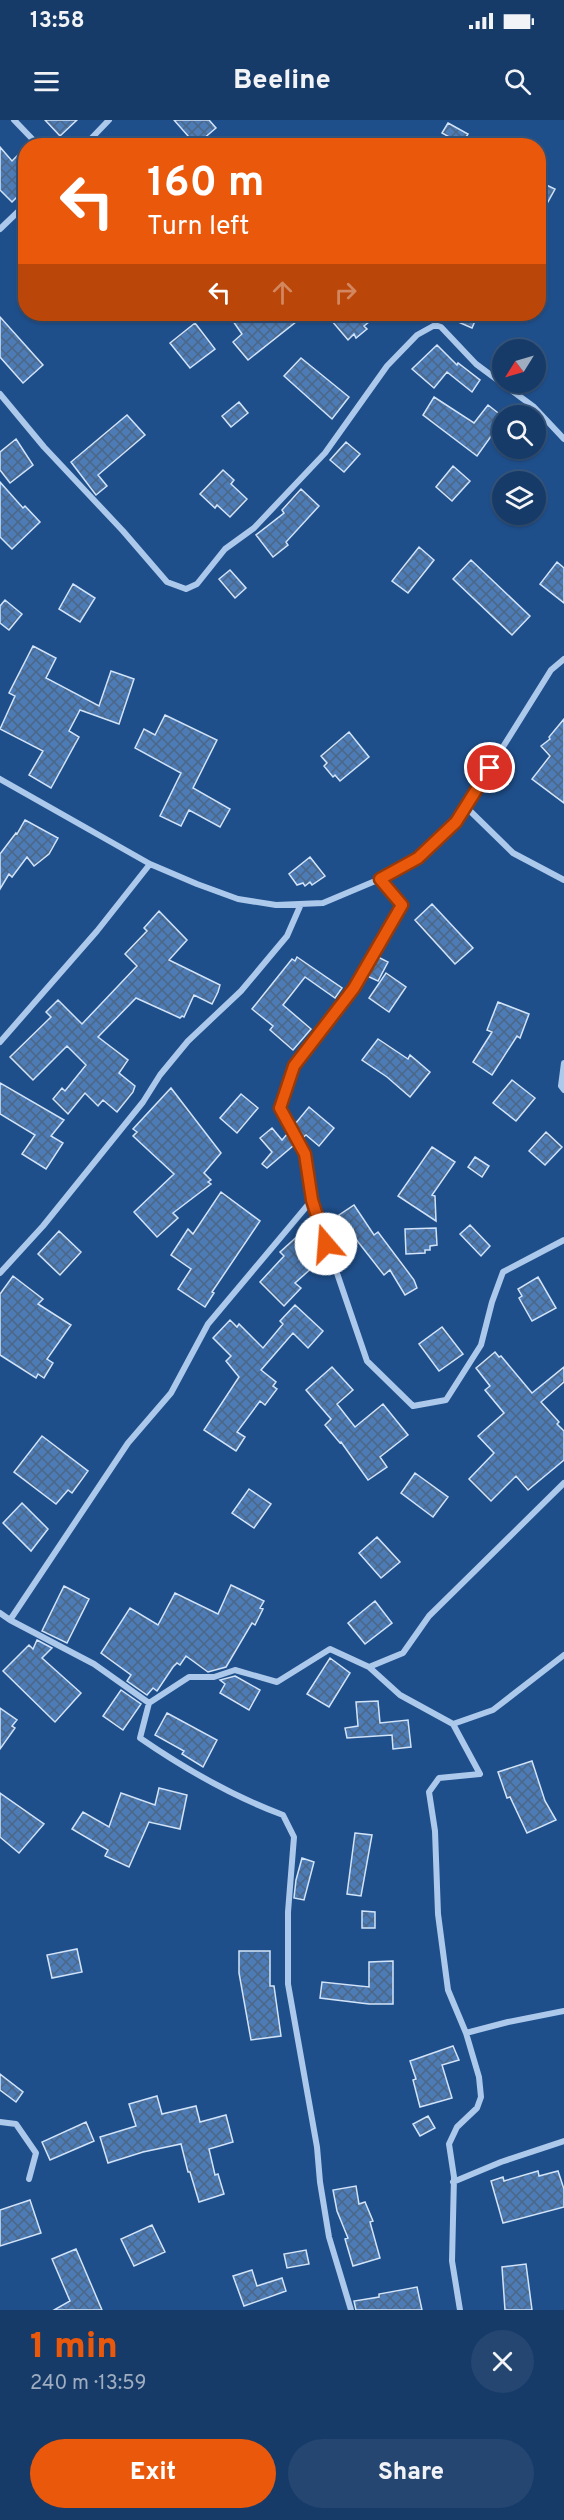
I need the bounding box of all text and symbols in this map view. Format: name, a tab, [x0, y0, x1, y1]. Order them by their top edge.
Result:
text: 13:58	[30, 8, 85, 35]
text: Beeline	[233, 64, 331, 98]
icon: menu	[30, 65, 63, 98]
icon: search	[501, 65, 534, 98]
text: 160 m	[147, 158, 265, 211]
icon: left	[48, 162, 126, 240]
text: Turn left	[147, 210, 249, 244]
icon: left	[203, 276, 236, 309]
icon: ahead	[266, 276, 299, 309]
icon: right	[329, 276, 362, 309]
north arrow	[492, 339, 546, 393]
map controls	[492, 339, 546, 525]
button: search	[492, 405, 546, 459]
button: layers	[492, 471, 546, 525]
pin	[464, 742, 515, 793]
icon: arrive	[473, 751, 506, 784]
position arrow	[294, 1212, 358, 1276]
text: 1 min	[30, 2325, 118, 2371]
button: close	[471, 2330, 534, 2393]
text: 240 m · 13:59	[30, 2371, 147, 2397]
button: Exit	[30, 2439, 276, 2508]
button: Share	[288, 2439, 534, 2508]

